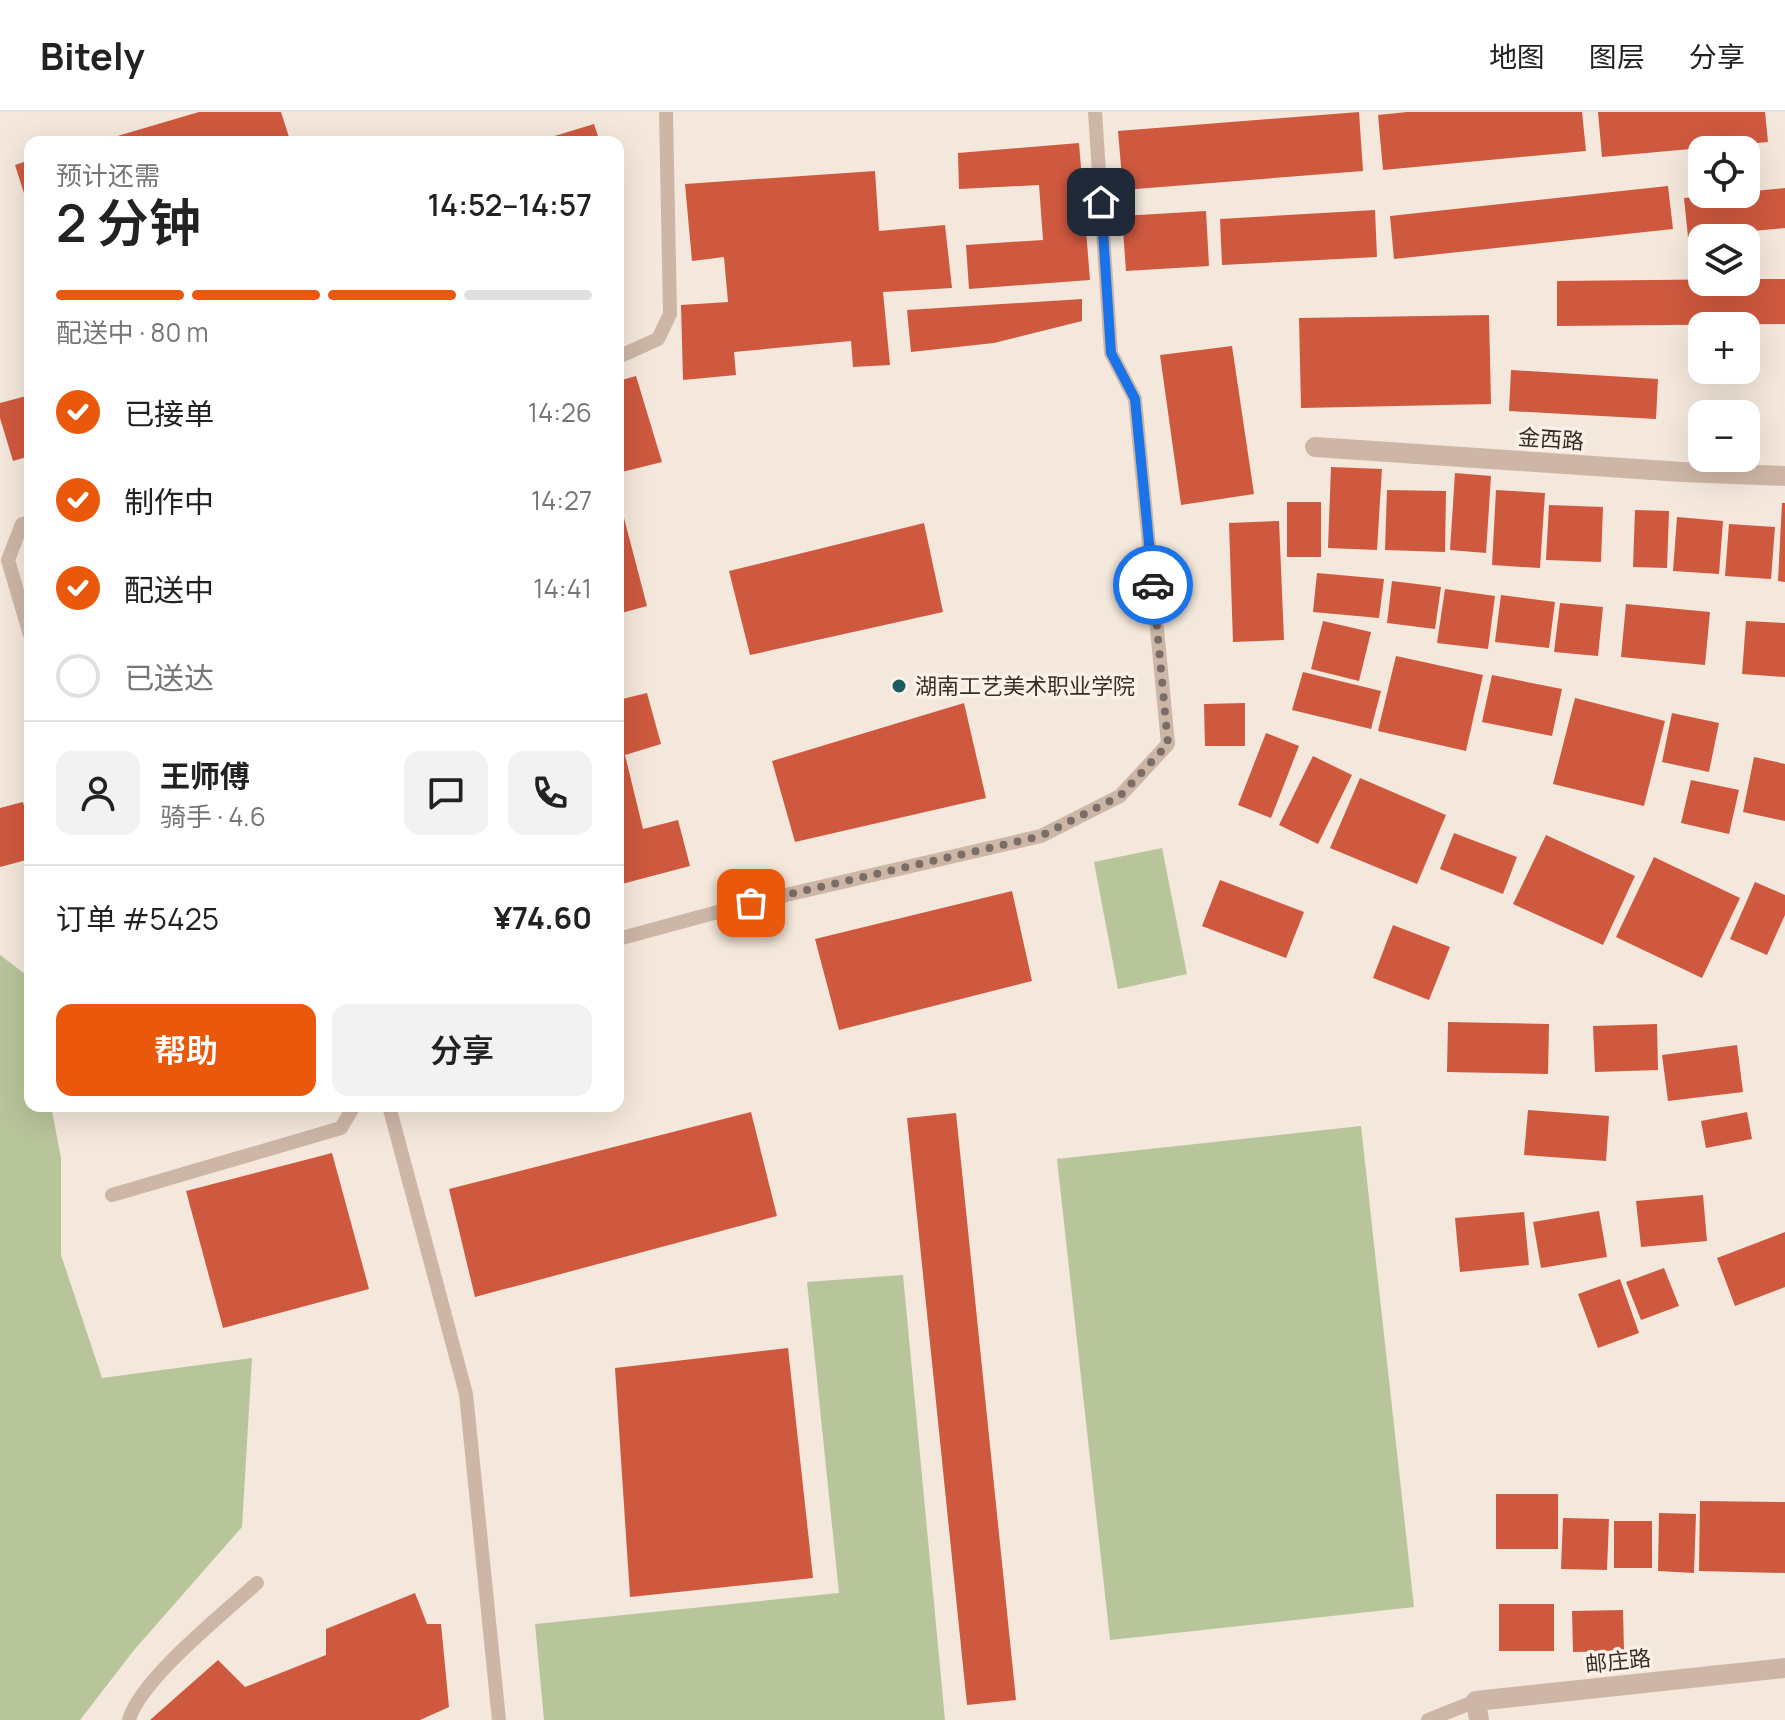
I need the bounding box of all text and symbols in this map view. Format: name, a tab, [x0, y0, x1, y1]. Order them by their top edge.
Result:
text: Bitely	[40, 29, 145, 81]
text: 地图	[1489, 37, 1545, 75]
text: 图层	[1589, 37, 1645, 75]
text: 分享	[1689, 37, 1745, 75]
map controls	[1688, 136, 1760, 472]
button: locate	[1688, 136, 1760, 208]
text: 预计还需	[56, 157, 160, 193]
pin	[1067, 168, 1135, 236]
icon: home	[1079, 180, 1123, 224]
text: 14:52–14:57	[427, 184, 592, 225]
text: 2 分钟	[56, 187, 201, 258]
button: layers	[1688, 224, 1760, 296]
button: +	[1688, 312, 1760, 384]
text: 配送中 · 80 m	[56, 314, 209, 350]
icon: check	[56, 390, 100, 434]
text: 已接单	[124, 393, 214, 434]
text: 14:26	[528, 394, 592, 430]
button: −	[1688, 400, 1760, 472]
street label: 金西路	[1517, 422, 1585, 456]
icon: check	[56, 478, 100, 522]
text: 制作中	[124, 481, 214, 522]
text: 14:27	[531, 482, 592, 518]
courier	[1113, 545, 1193, 625]
icon: car	[1131, 563, 1175, 607]
icon: check	[56, 566, 100, 610]
text: 配送中	[124, 569, 214, 610]
text: 14:41	[533, 570, 592, 606]
text: 已送达	[124, 657, 214, 698]
place label: 湖南工艺美术职业学院	[915, 671, 1135, 701]
marker: 湖南工艺美术职业学院	[890, 677, 908, 695]
button: person	[56, 751, 140, 835]
button: chat	[404, 751, 488, 835]
button: phone	[508, 751, 592, 835]
text: 王师傅	[160, 755, 250, 796]
text: 骑手 · 4.6	[160, 798, 266, 834]
pin	[717, 869, 785, 937]
icon: bag	[729, 881, 773, 925]
text: ¥74.60	[494, 897, 592, 938]
text: 订单 #5425	[56, 898, 219, 939]
button: 帮助	[56, 1004, 316, 1096]
button: 分享	[332, 1004, 592, 1096]
street label: 邮庄路	[1584, 1643, 1652, 1679]

